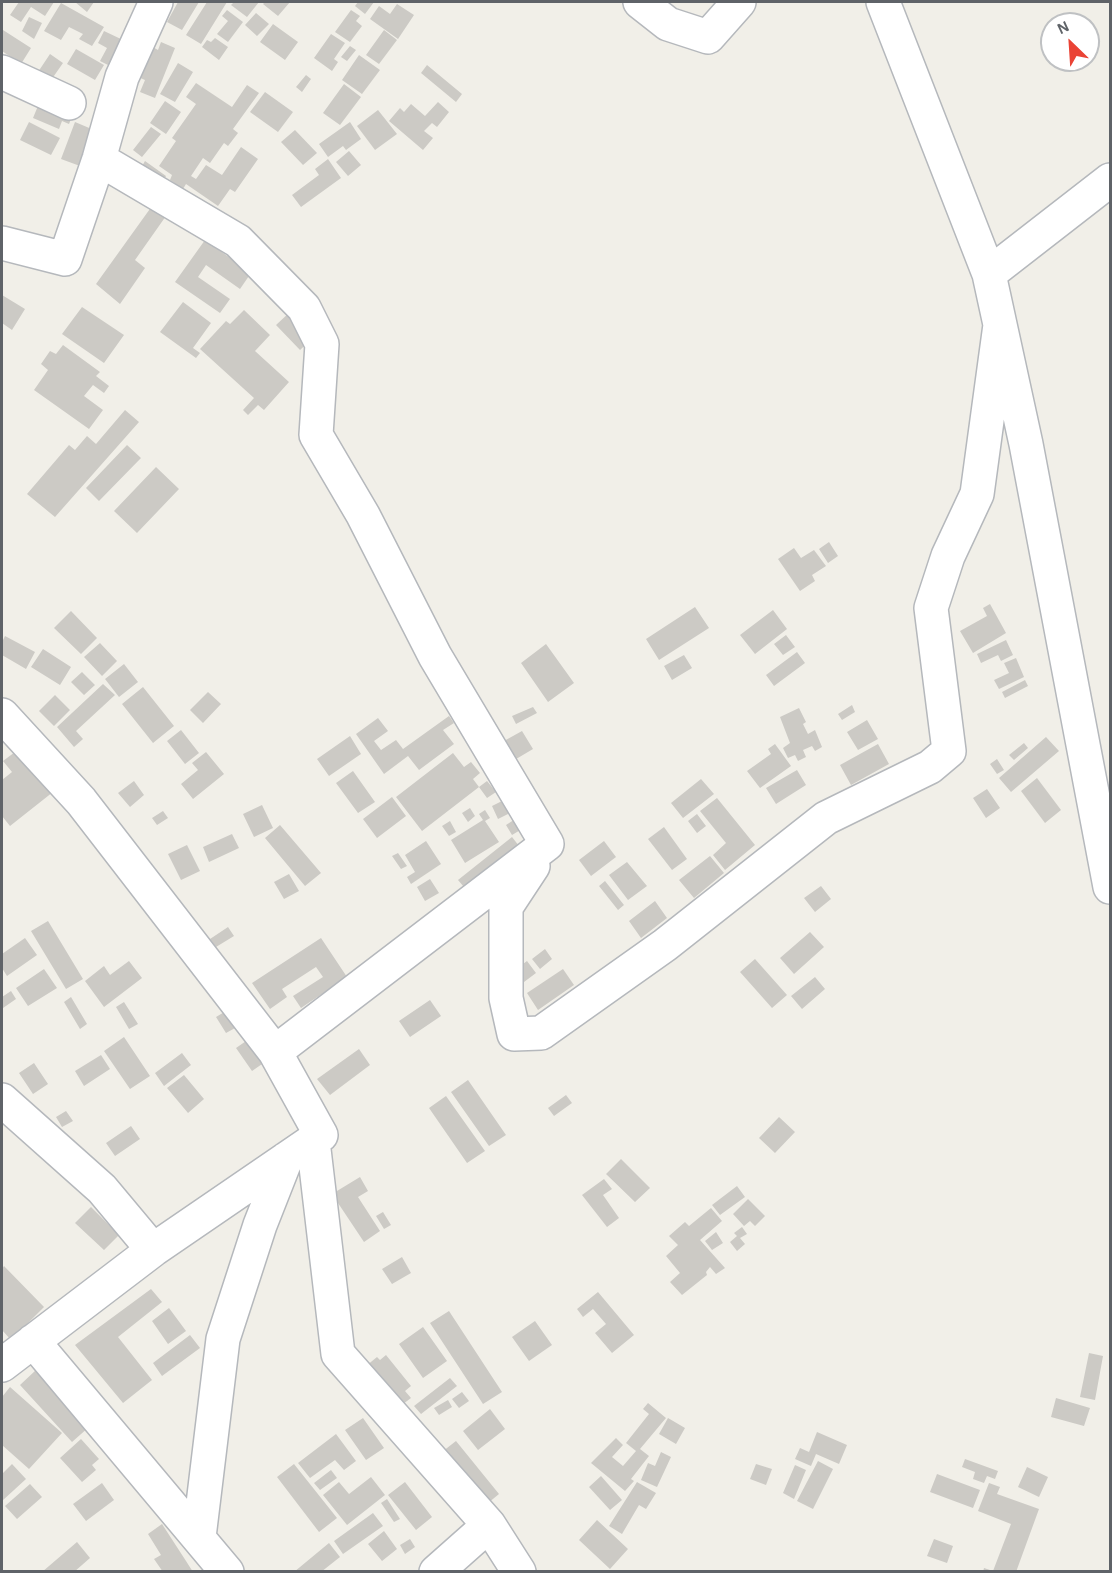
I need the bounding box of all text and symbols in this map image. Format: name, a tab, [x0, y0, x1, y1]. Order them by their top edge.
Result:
north arrow	[1040, 12, 1100, 72]
text: N	[1055, 18, 1072, 37]

